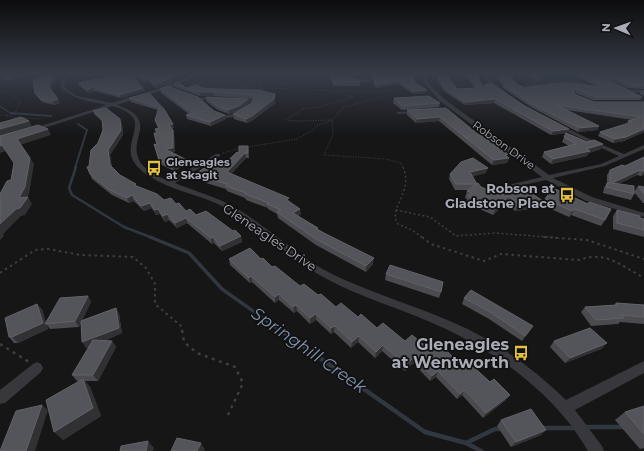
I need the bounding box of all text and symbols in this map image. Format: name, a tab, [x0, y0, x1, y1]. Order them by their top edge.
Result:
north arrow	[596, 8, 636, 48]
text: N	[599, 23, 613, 32]
street label: Robson Drive	[470, 118, 538, 173]
place label: Gleneagles at Skagit	[166, 155, 230, 182]
bus stop icon: Gleneagles at Skagit	[145, 159, 163, 177]
place label: Robson at Gladstone Place	[445, 180, 555, 211]
bus stop icon: Robson at Gladstone Place	[558, 186, 576, 204]
street label: Gleneagles Drive	[220, 200, 320, 274]
water label: Springhill Creek	[248, 303, 371, 398]
place label: Gleneagles at Wentworth	[392, 335, 509, 372]
bus stop icon: Gleneagles at Wentworth	[512, 344, 530, 362]

